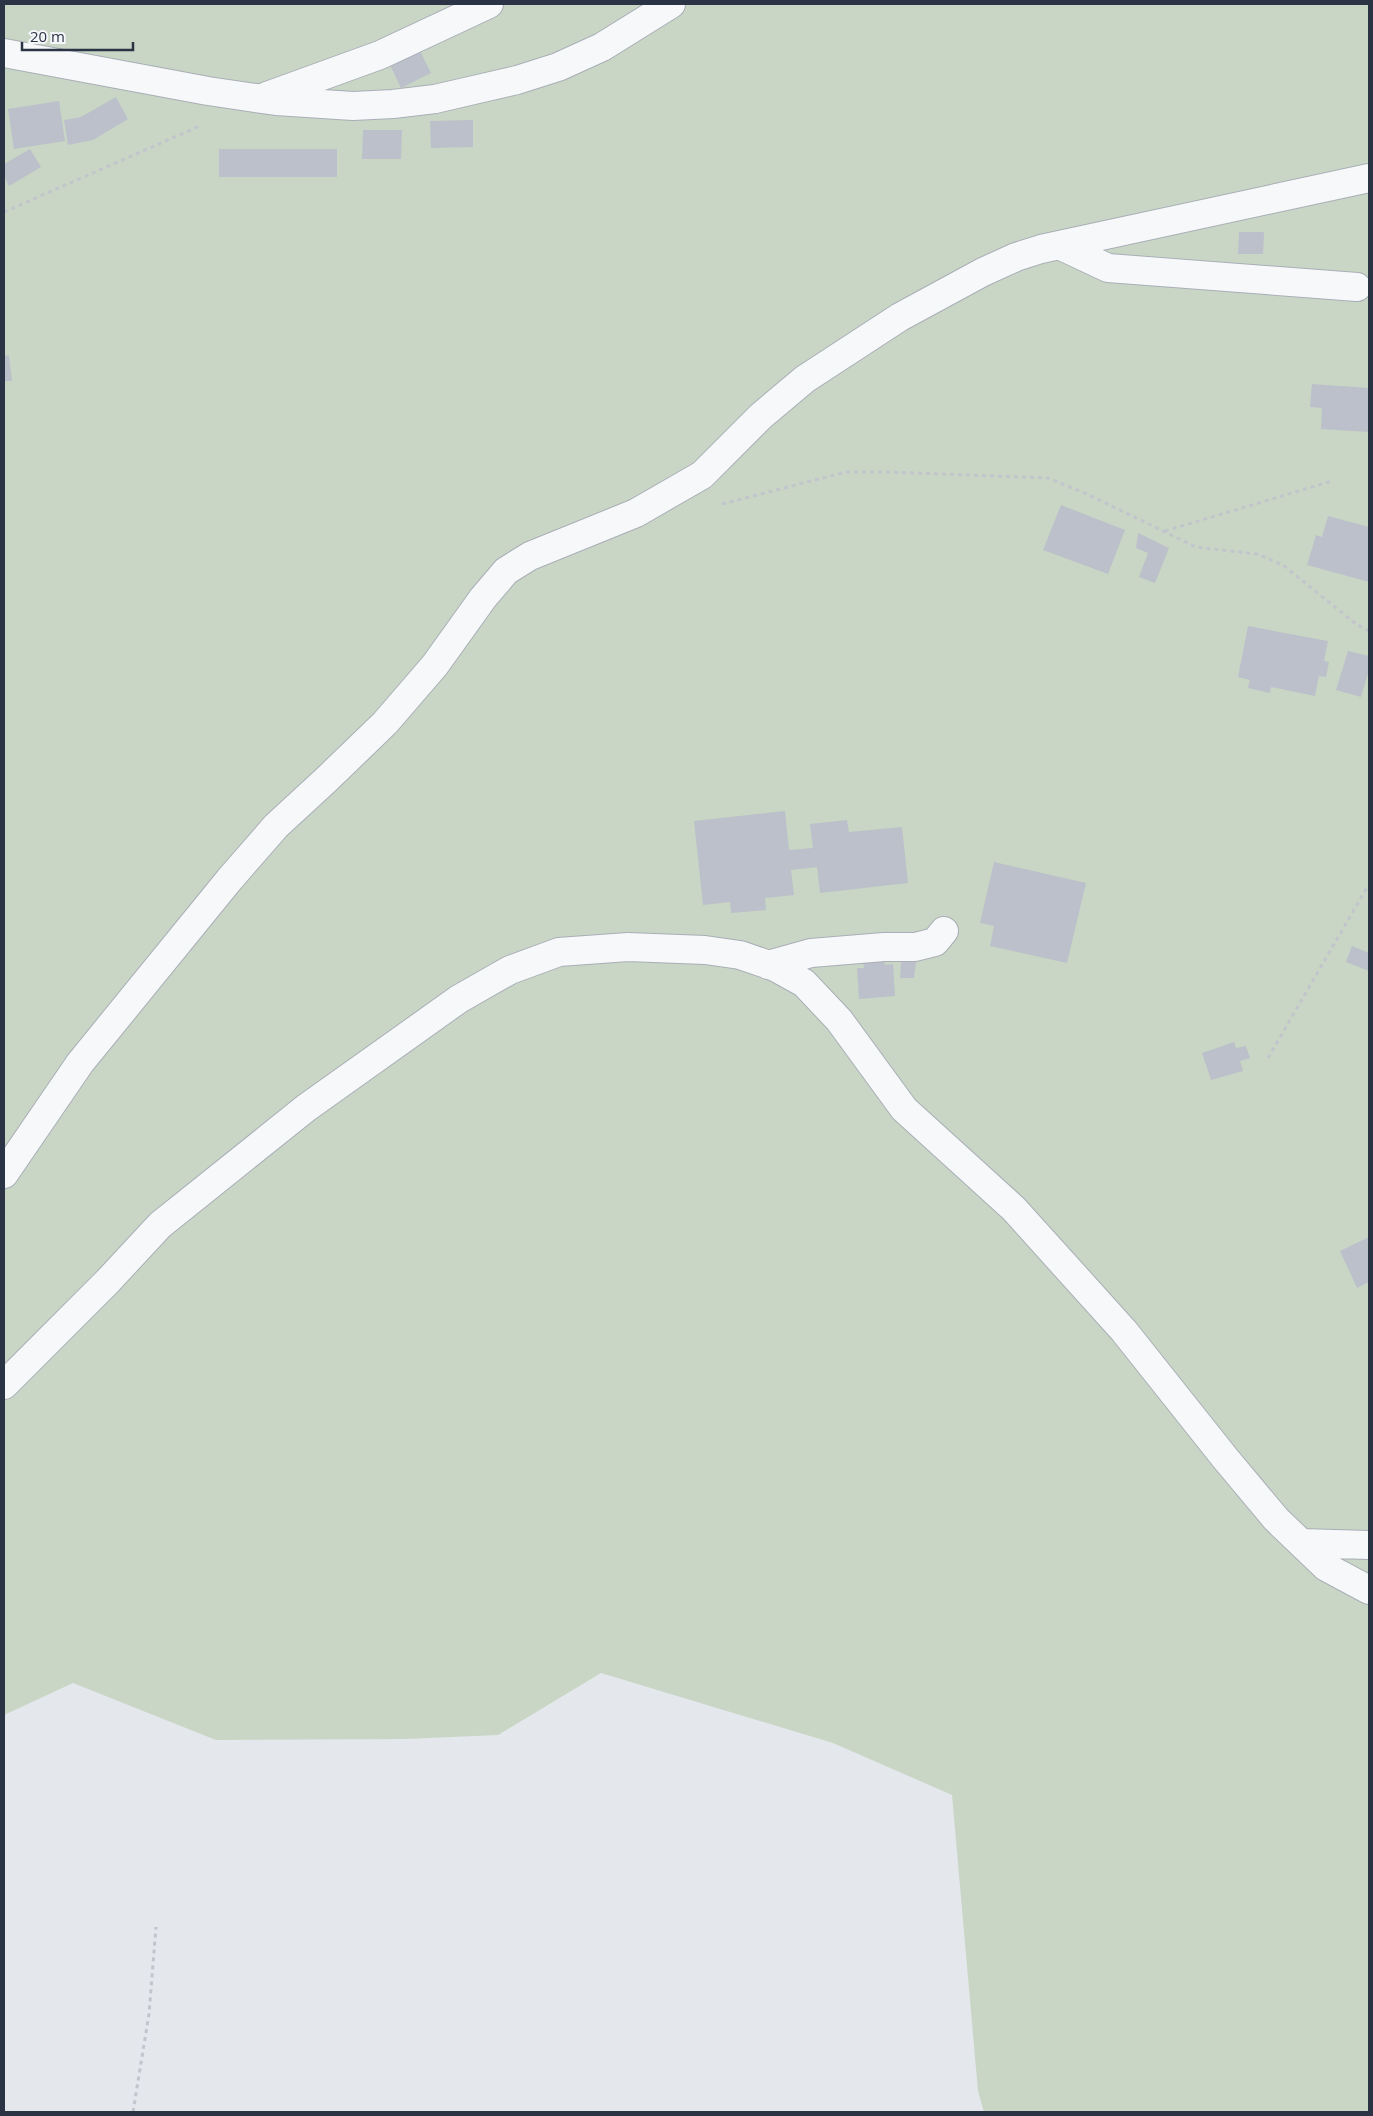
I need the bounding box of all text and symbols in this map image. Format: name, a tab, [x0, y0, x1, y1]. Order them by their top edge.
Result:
scale bar	[22, 20, 134, 52]
text: 20 m	[30, 26, 65, 46]

